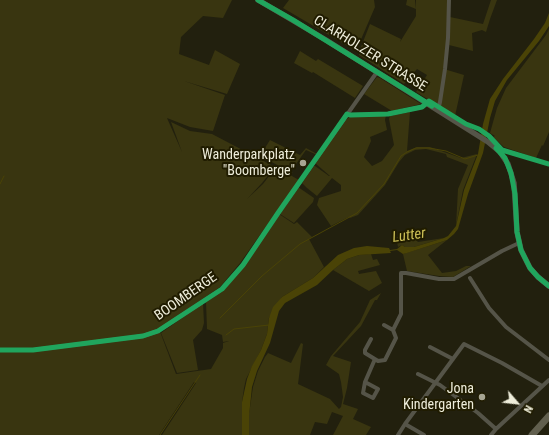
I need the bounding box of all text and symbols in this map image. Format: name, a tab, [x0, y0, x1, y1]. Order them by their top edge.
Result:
street label: CLARHOLZER STRASSE	[310, 12, 430, 96]
place label: Wanderparkplatz "Boomberge"	[202, 147, 295, 180]
marker: Wanderparkplatz "Boomberge"	[298, 158, 308, 168]
water label: Lutter	[391, 225, 427, 247]
street label: BOOMBERGE	[152, 269, 220, 325]
place label: Jona Kindergarten	[403, 381, 474, 414]
north arrow	[497, 383, 537, 423]
marker: Jona Kindergarten	[477, 392, 487, 402]
text: N	[521, 403, 535, 415]

